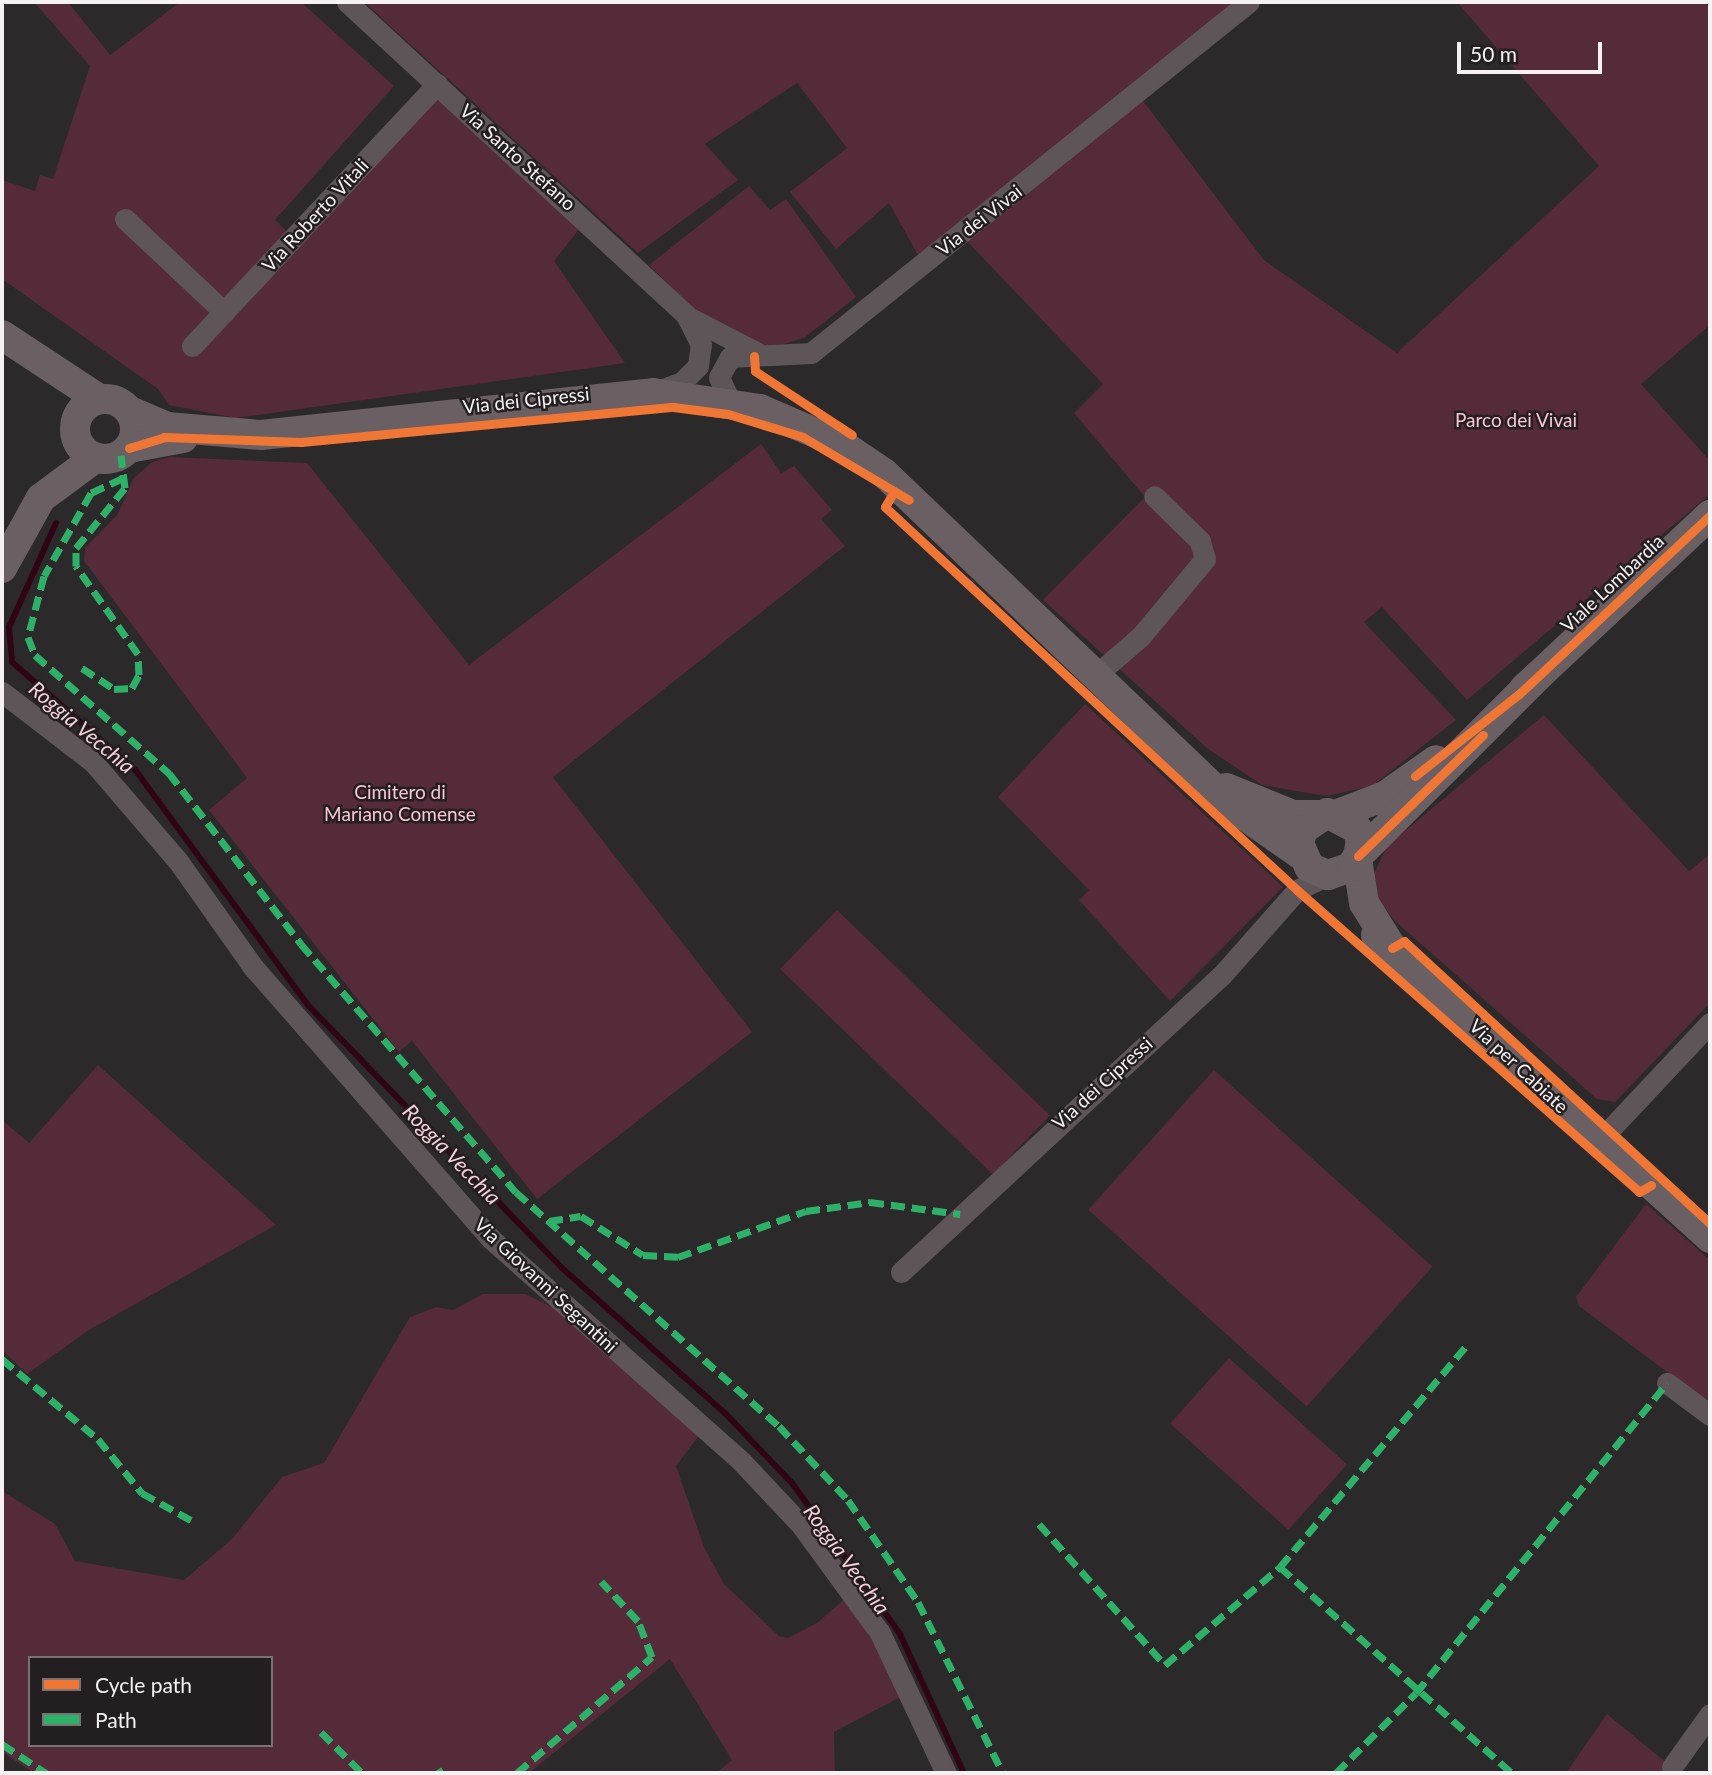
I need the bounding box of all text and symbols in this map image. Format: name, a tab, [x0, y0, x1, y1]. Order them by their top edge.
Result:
scale bar	[1460, 28, 1605, 72]
text: 50 m	[1470, 41, 1517, 66]
street label: Via Santo Stefano	[455, 99, 581, 215]
street label: Via Roberto Vitali	[257, 154, 373, 276]
street label: Via dei Vivai	[931, 179, 1027, 261]
street label: Via dei Cipressi	[462, 382, 590, 418]
park label: Parco dei Vivai	[1455, 409, 1577, 431]
street label: Viale Lombardia	[1556, 529, 1668, 637]
water label: Roggia Vecchia	[24, 675, 140, 779]
park label: Cimitero di Mariano Comense	[324, 781, 476, 825]
street label: Via per Cabiate	[1465, 1014, 1573, 1118]
street label: Via dei Cipressi	[1047, 1032, 1157, 1134]
water label: Roggia Vecchia	[398, 1098, 506, 1210]
street label: Via Giovanni Segantini	[470, 1213, 622, 1357]
water label: Roggia Vecchia	[798, 1499, 896, 1619]
legend	[28, 1656, 273, 1747]
text: Cycle path	[95, 1672, 192, 1697]
text: Path	[95, 1707, 137, 1732]

